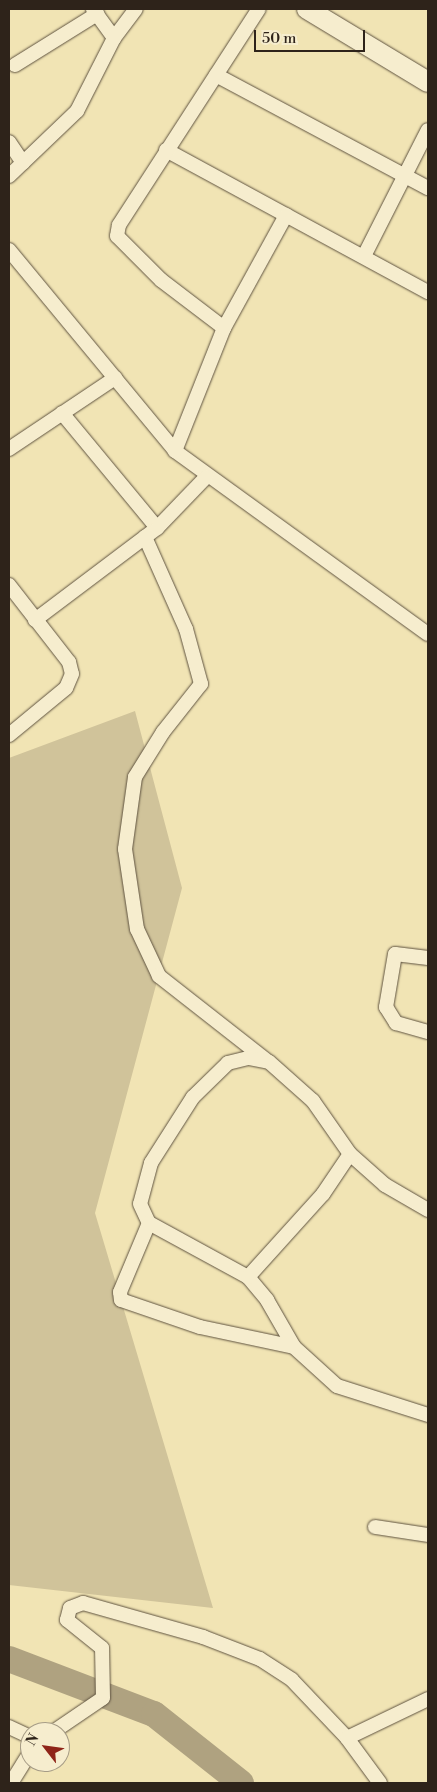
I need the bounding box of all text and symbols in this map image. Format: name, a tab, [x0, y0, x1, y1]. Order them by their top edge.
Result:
scale bar	[257, 20, 368, 52]
text: 50 m	[262, 29, 296, 48]
north arrow	[20, 1722, 70, 1772]
text: N	[22, 1731, 43, 1749]

